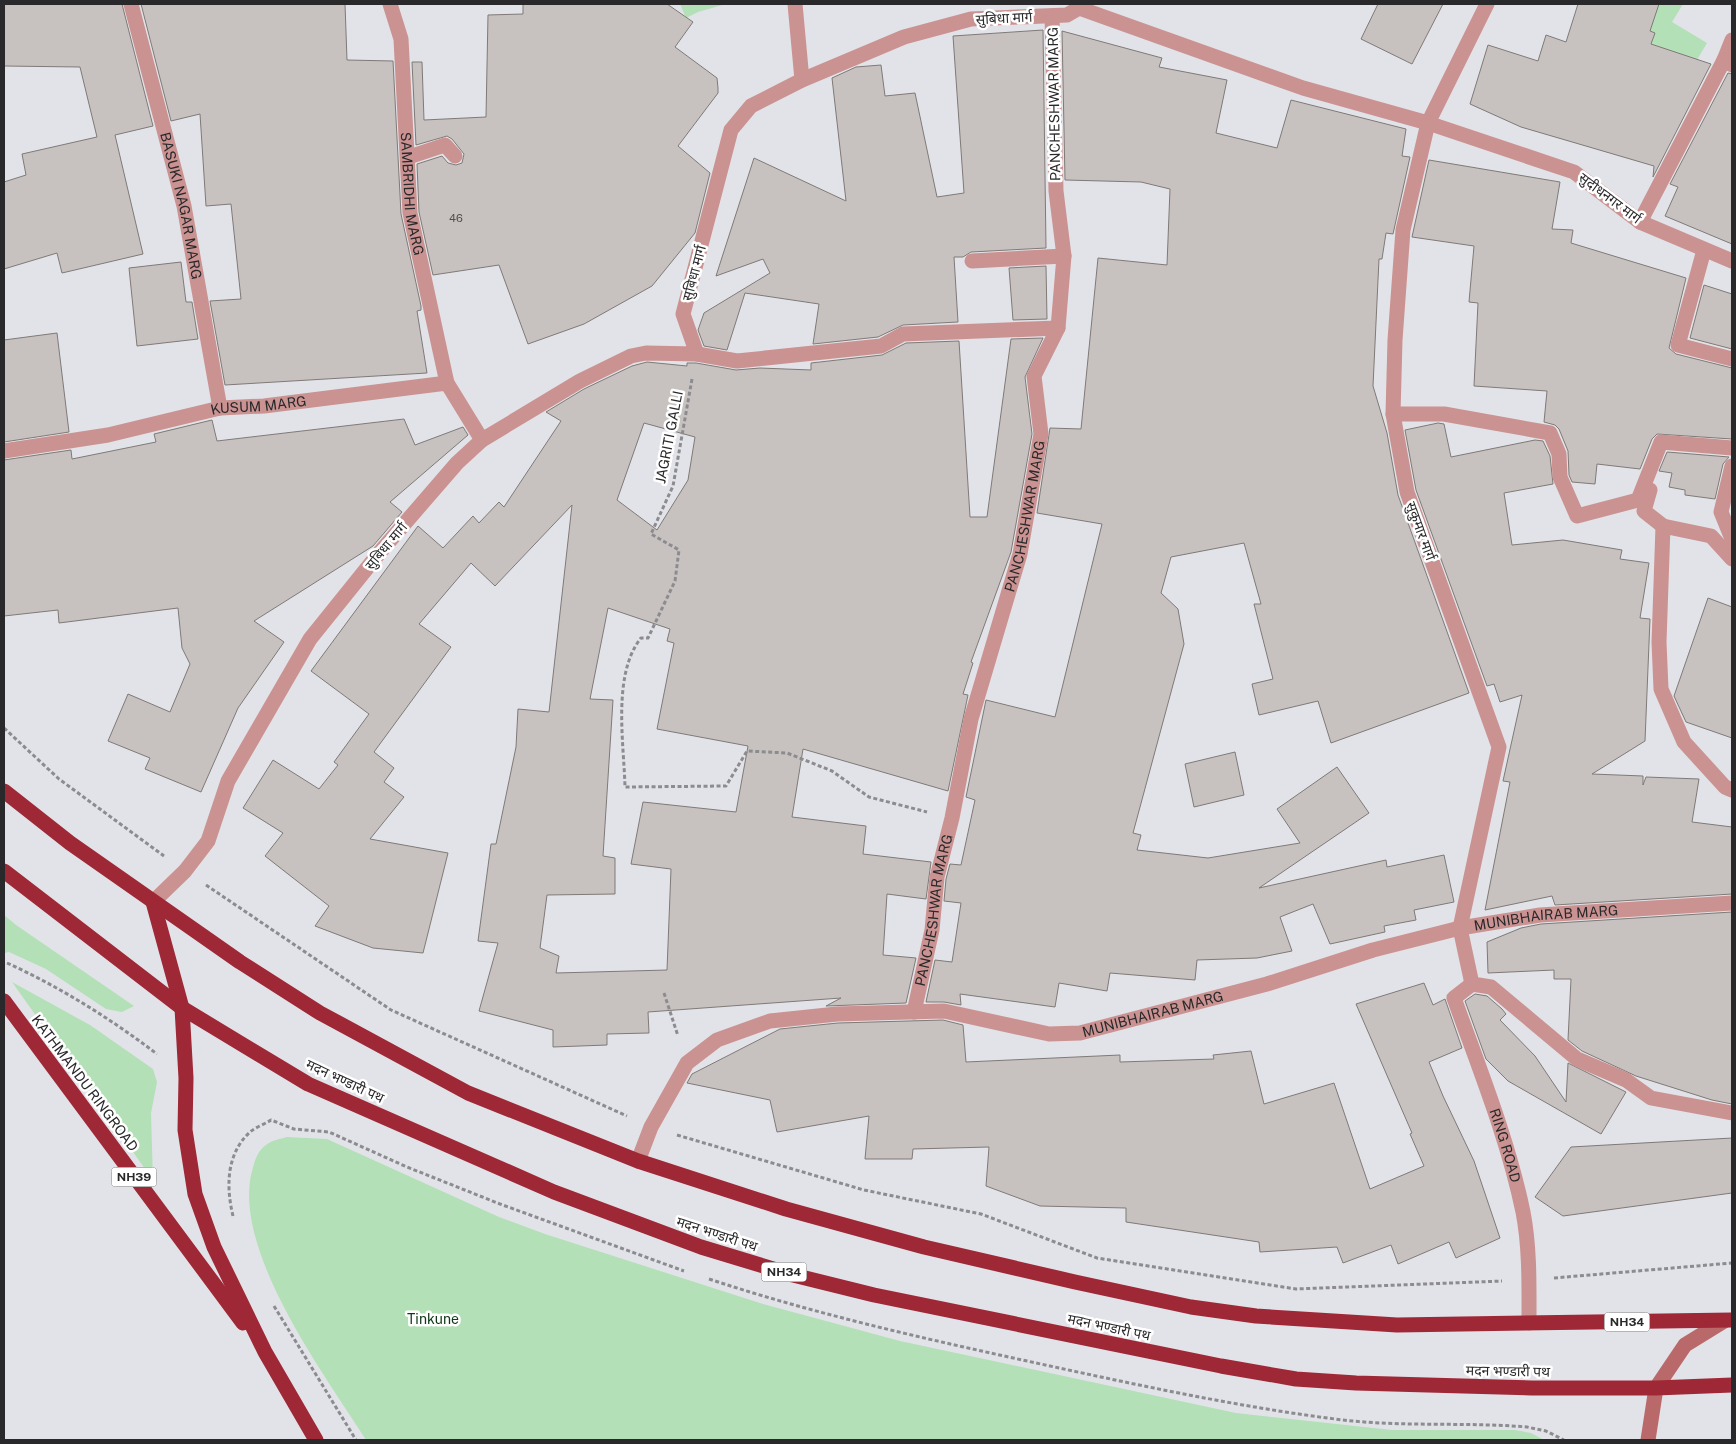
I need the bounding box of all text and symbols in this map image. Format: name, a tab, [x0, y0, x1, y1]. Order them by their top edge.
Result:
street label: सुबिधा मार्ग	[975, 8, 1034, 29]
street label: PANCHESHWAR MARG	[1045, 27, 1063, 181]
street label: BASUKI NAGAR MARG	[157, 130, 205, 281]
street label: SAMBRIDHI MARG	[398, 132, 427, 257]
street label: सुदीधनगर मार्ग	[1575, 169, 1645, 229]
house number: 46	[449, 212, 463, 224]
street label: सुबिधा मार्ग	[679, 243, 711, 303]
street label: JAGRITI GALLI	[652, 389, 686, 485]
street label: KUSUM MARG	[209, 393, 307, 418]
street label: PANCHESHWAR MARG	[1001, 439, 1048, 594]
street label: सुकुमार मार्ग	[1401, 499, 1439, 564]
street label: सुबिधा मार्ग	[362, 518, 413, 574]
street label: PANCHESHWAR MARG	[912, 832, 956, 988]
street label: MUNIBHAIRAB MARG	[1473, 902, 1619, 934]
street label: MUNIBHAIRAB MARG	[1081, 988, 1225, 1040]
street label: KATHMANDU RINGROAD	[29, 1012, 141, 1154]
street label: मदन भण्डारी पथ	[303, 1056, 388, 1106]
street label: RING ROAD	[1486, 1106, 1524, 1184]
road number: NH39	[112, 1168, 156, 1186]
street label: मदन भण्डारी पथ	[674, 1213, 761, 1255]
road number: NH34	[762, 1262, 806, 1282]
street label: मदन भण्डारी पथ	[1066, 1310, 1153, 1344]
park label: Tinkune	[407, 1311, 459, 1327]
road number: NH34	[1604, 1312, 1650, 1331]
street label: मदन भण्डारी पथ	[1466, 1362, 1551, 1380]

